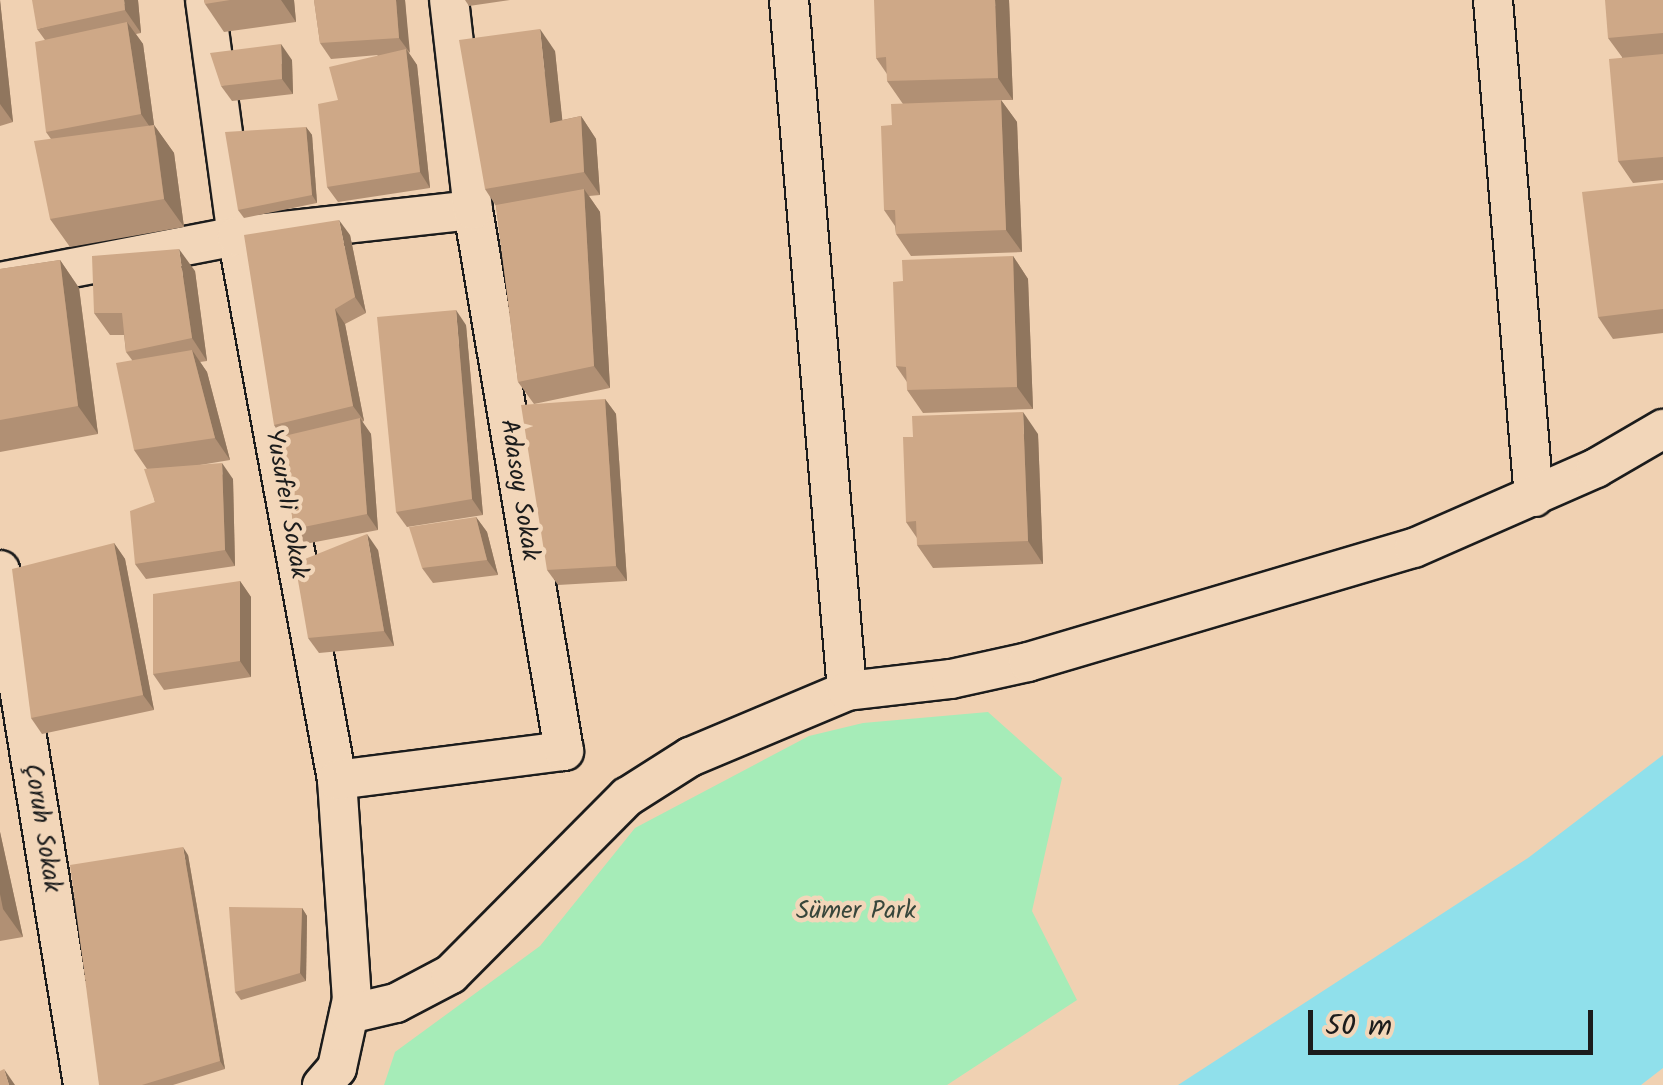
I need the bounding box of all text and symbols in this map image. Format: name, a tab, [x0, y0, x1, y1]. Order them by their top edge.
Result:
street label: Adasoy Sokak	[493, 417, 545, 563]
street label: Yusufeli Sokak	[258, 427, 314, 581]
street label: Çoruh Sokak	[17, 762, 67, 894]
park label: Sümer Park	[796, 896, 916, 926]
scale bar	[1313, 990, 1598, 1052]
text: 50 m	[1325, 1003, 1392, 1051]

